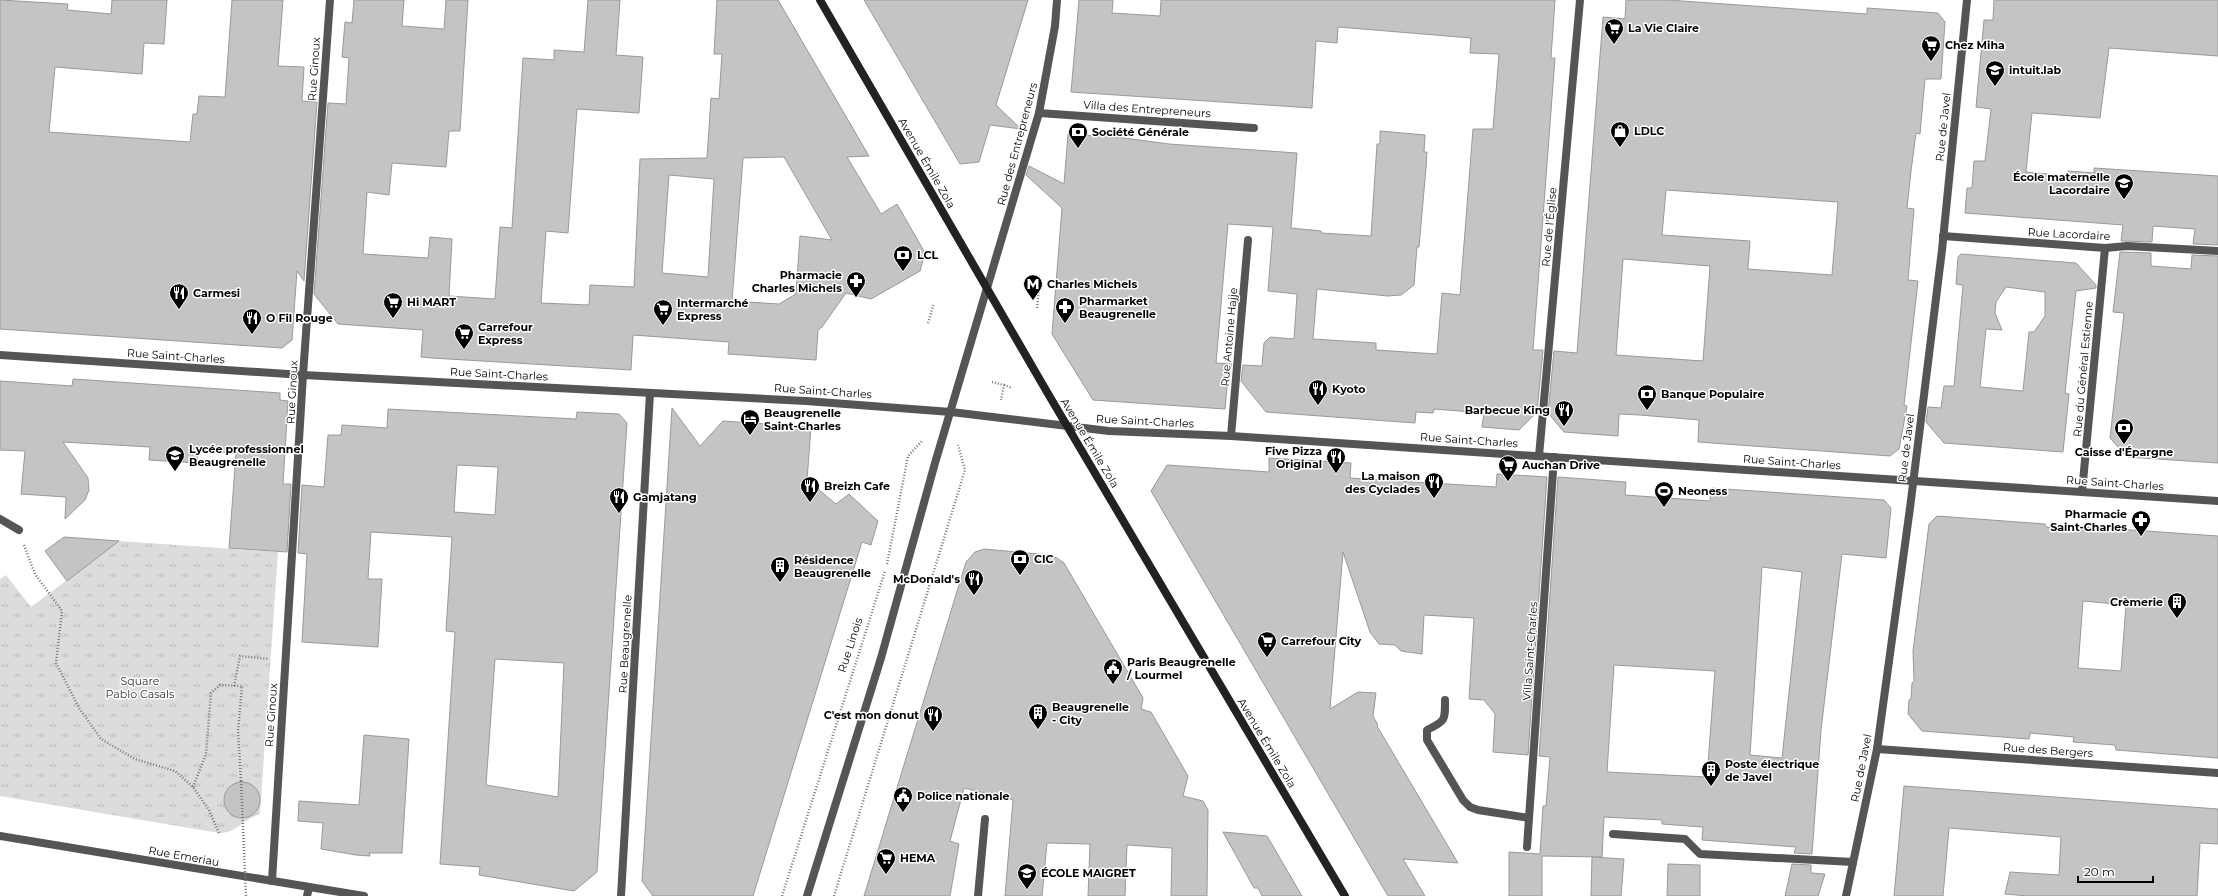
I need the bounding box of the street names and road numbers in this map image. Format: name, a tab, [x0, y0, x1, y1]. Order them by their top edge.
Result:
street label: Rue Ginoux	[305, 37, 323, 101]
street label: Rue des Entrepreneurs	[994, 80, 1040, 207]
street label: Rue de Javel	[1932, 92, 1954, 162]
street label: Villa des Entrepreneurs	[1083, 98, 1212, 120]
street label: Avenue Émile Zola	[895, 115, 959, 211]
street label: Rue de l'Église	[1539, 186, 1559, 267]
street label: Rue Lacordaire	[2027, 225, 2111, 243]
street label: Rue Antoine Hajje	[1218, 287, 1240, 387]
street label: Rue du Général Estienne	[2070, 300, 2096, 438]
street label: Rue Saint-Charles	[127, 346, 226, 366]
street label: Rue Ginoux	[283, 360, 301, 424]
street label: Rue Saint-Charles	[450, 364, 549, 384]
street label: Rue Saint-Charles	[774, 381, 873, 401]
street label: Avenue Émile Zola	[1058, 396, 1122, 490]
street label: Rue Saint-Charles	[1096, 411, 1195, 431]
street label: Rue de Javel	[1895, 413, 1917, 483]
street label: Rue Saint-Charles	[1420, 430, 1519, 450]
street label: Rue Saint-Charles	[1743, 452, 1842, 472]
street label: Rue Saint-Charles	[2066, 473, 2165, 493]
street label: Rue Beaugrenelle	[615, 594, 635, 694]
street label: Villa Saint-Charles	[1520, 600, 1540, 701]
street label: Rue Linois	[835, 615, 866, 674]
street label: Rue Ginoux	[262, 683, 280, 747]
street label: Avenue Émile Zola	[1235, 696, 1299, 790]
street label: Rue de Javel	[1848, 733, 1874, 803]
street label: Rue des Bergers	[2002, 740, 2094, 760]
street label: Rue Emeriau	[147, 843, 221, 869]

